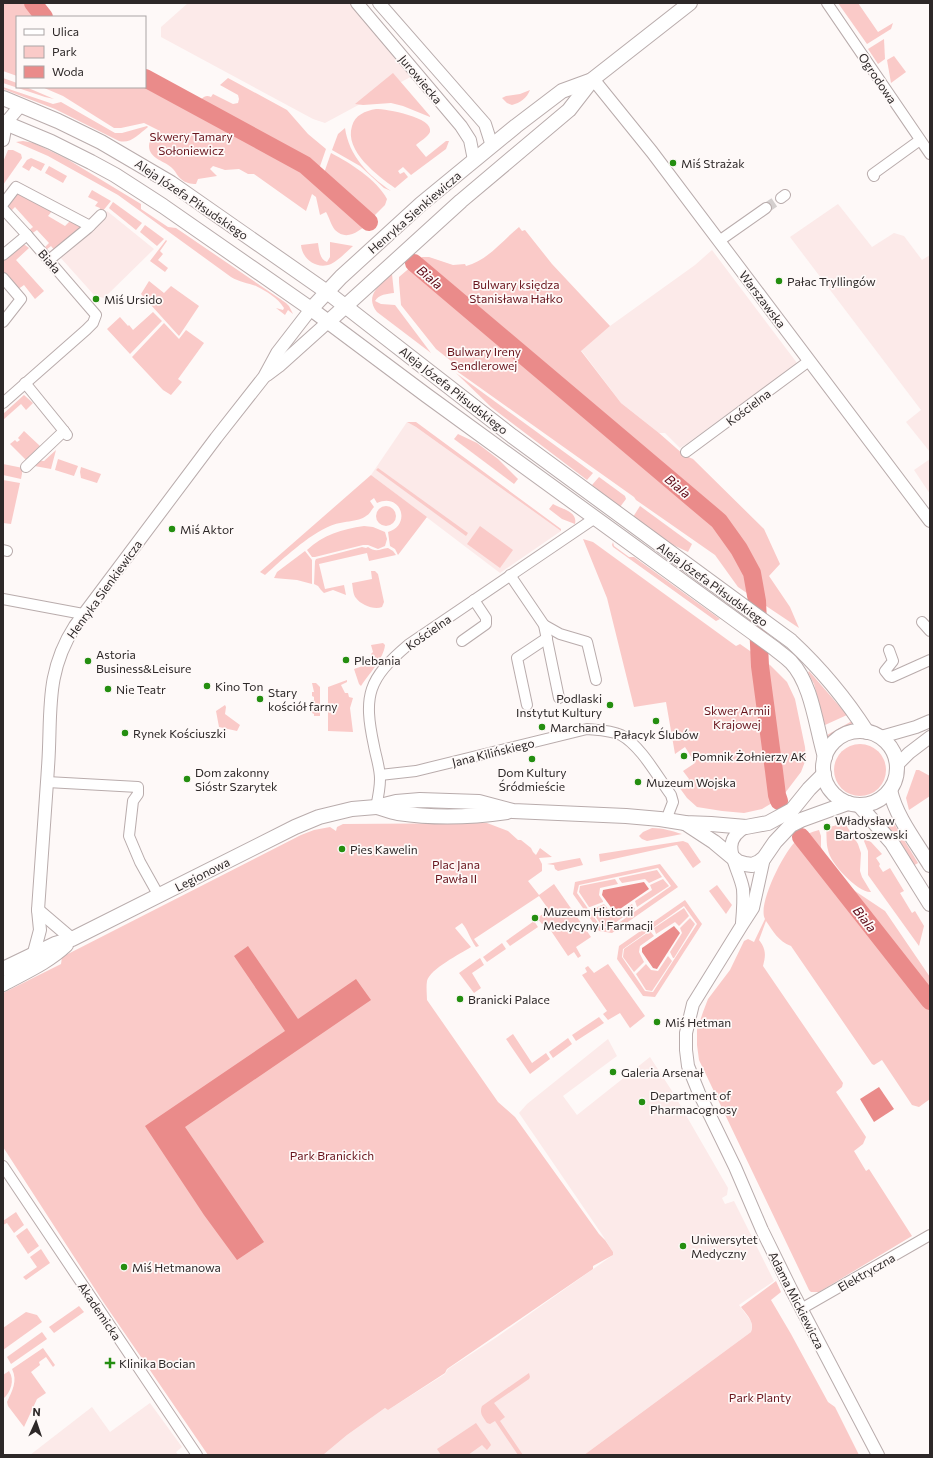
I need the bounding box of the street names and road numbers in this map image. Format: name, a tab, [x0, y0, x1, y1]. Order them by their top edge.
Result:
street label: Ogrodowa	[856, 50, 900, 106]
street label: Jurowiecka	[396, 52, 445, 107]
street label: Aleja Józefa Piłsudskiego	[132, 156, 251, 243]
street label: Henryka Sienkiewicza	[365, 168, 463, 256]
street label: Biała	[36, 246, 64, 276]
street label: Warszawska	[737, 268, 789, 330]
street label: Aleja Józefa Piłsudskiego	[396, 343, 511, 437]
street label: Kościelna	[723, 386, 773, 428]
street label: Henryka Sienkiewicza	[64, 537, 144, 641]
street label: Aleja Józefa Piłsudskiego	[654, 539, 771, 630]
street label: Kościelna	[403, 611, 453, 653]
street label: Jana Kilińskiego	[450, 735, 536, 770]
street label: Legionowa	[172, 854, 232, 894]
street label: Adama Mickiewicza	[766, 1249, 828, 1351]
street label: Elektryczna	[835, 1250, 897, 1294]
street label: Akademicka	[76, 1279, 124, 1343]

